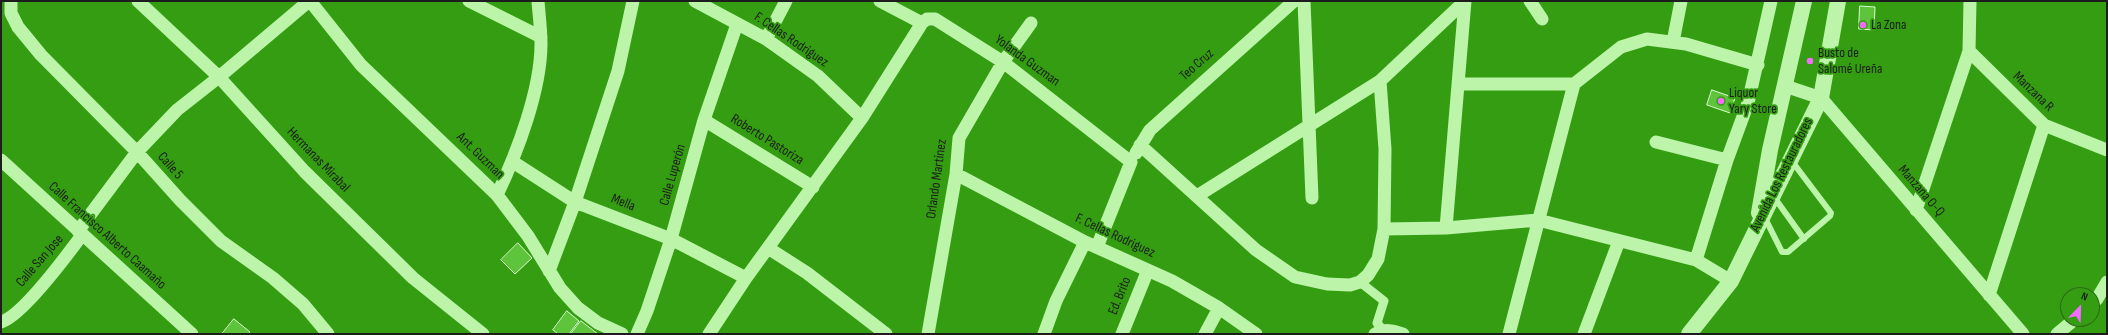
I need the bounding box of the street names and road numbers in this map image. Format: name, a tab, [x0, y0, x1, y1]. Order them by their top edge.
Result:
street label: F. Cellas Rodriguez	[751, 9, 831, 71]
street label: Yolanda Guzman	[991, 32, 1063, 90]
street label: Teo Cruz	[1176, 46, 1218, 84]
street label: Manzana R	[2009, 69, 2057, 115]
street label: Roberto Pastoriza	[727, 111, 807, 169]
street label: Avenida Los Restauradores	[1747, 115, 1817, 235]
street label: Hermanas Mirabal	[283, 124, 353, 196]
street label: Ant. Guzman	[453, 129, 507, 183]
street label: Orlando Martinez	[923, 138, 951, 220]
street label: Calle Luperón	[656, 142, 690, 208]
street label: Calle 5	[154, 149, 186, 183]
street label: Manzana O-Q	[1894, 162, 1948, 220]
street label: Calle Francisco Alberto Caamaño	[45, 179, 169, 293]
street label: Mella	[608, 191, 638, 215]
street label: F. Cellas Rodriguez	[1072, 210, 1158, 262]
street label: Calle San Jose	[13, 231, 67, 291]
street label: Ed. Brito	[1105, 275, 1135, 317]

